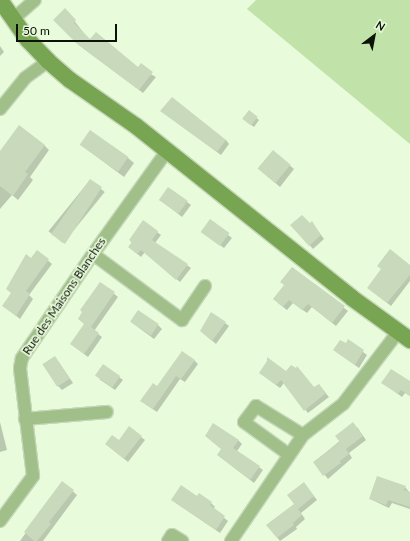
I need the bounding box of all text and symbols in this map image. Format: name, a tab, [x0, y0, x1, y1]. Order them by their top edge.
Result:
scale bar	[18, 16, 119, 42]
north arrow	[354, 16, 394, 56]
text: N	[374, 18, 388, 33]
text: 50 m	[23, 23, 50, 38]
street label: Rue des Maisons Blanches	[19, 235, 109, 357]

